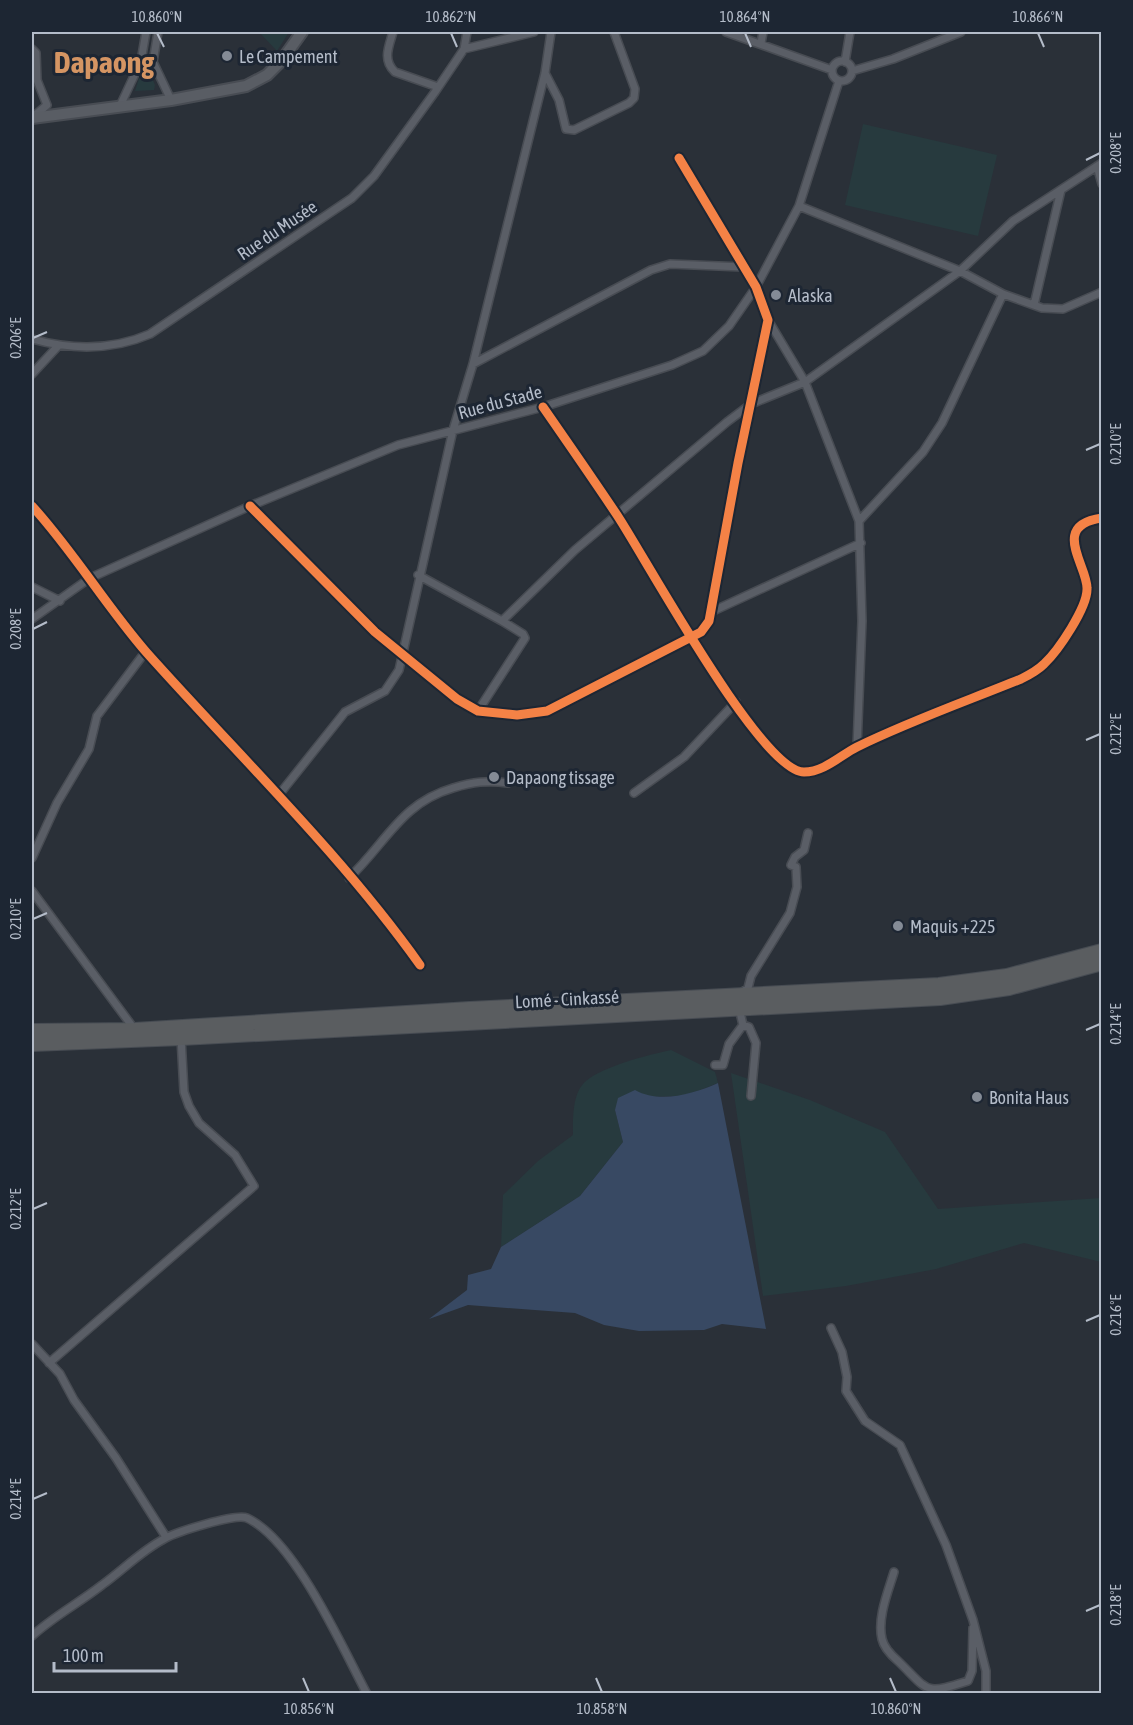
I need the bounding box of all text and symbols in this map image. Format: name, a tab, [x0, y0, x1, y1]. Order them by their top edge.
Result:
text: 10.860°N	[132, 8, 182, 25]
text: 10.862°N	[426, 8, 476, 25]
text: 10.864°N	[720, 8, 770, 25]
text: 10.866°N	[1013, 8, 1063, 25]
district label: Dapaong	[54, 45, 154, 79]
place label: Le Campement	[239, 46, 338, 67]
marker: Le Campement	[220, 49, 234, 63]
text: 0.208°E	[1107, 132, 1124, 174]
street label: Rue du Musée	[233, 196, 321, 264]
place label: Alaska	[788, 285, 833, 306]
marker: Alaska	[769, 288, 783, 302]
text: 0.206°E	[7, 317, 24, 359]
street label: Rue du Stade	[456, 381, 544, 423]
text: 0.210°E	[1107, 423, 1124, 465]
text: 0.208°E	[7, 608, 24, 650]
text: 0.212°E	[1107, 713, 1124, 755]
place label: Dapaong tissage	[506, 767, 615, 788]
marker: Dapaong tissage	[487, 770, 501, 784]
text: 0.210°E	[7, 898, 24, 940]
place label: Maquis +225	[910, 916, 995, 937]
marker: Maquis +225	[891, 919, 905, 933]
street label: Lomé - Cinkassé	[514, 986, 620, 1012]
text: 0.214°E	[1107, 1003, 1124, 1045]
place label: Bonita Haus	[989, 1087, 1069, 1108]
marker: Bonita Haus	[970, 1090, 984, 1104]
text: 0.212°E	[7, 1188, 24, 1230]
text: 0.216°E	[1107, 1294, 1124, 1336]
text: 0.214°E	[7, 1478, 24, 1520]
text: 0.218°E	[1107, 1584, 1124, 1626]
scale bar	[54, 1635, 176, 1673]
text: 100 m	[63, 1645, 104, 1666]
text: 10.856°N	[284, 1700, 334, 1717]
text: 10.858°N	[577, 1700, 627, 1717]
text: 10.860°N	[871, 1700, 921, 1717]

